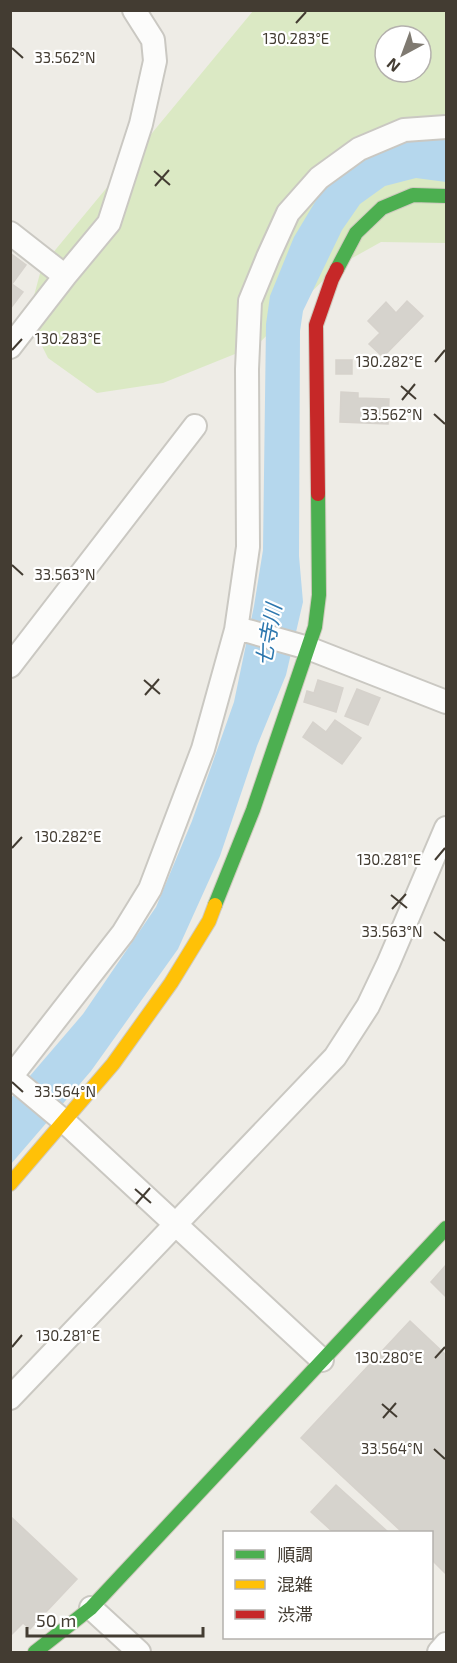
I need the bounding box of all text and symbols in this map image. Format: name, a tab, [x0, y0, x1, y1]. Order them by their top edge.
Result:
north arrow	[373, 24, 433, 84]
text: 130.283°E	[263, 29, 329, 47]
text: 33.562°N	[34, 48, 96, 66]
text: N	[382, 55, 403, 77]
text: 130.283°E	[35, 329, 101, 347]
text: 130.282°E	[356, 352, 422, 370]
text: 33.562°N	[361, 405, 423, 423]
text: 33.563°N	[34, 565, 96, 583]
water label: 七寺川	[250, 600, 286, 668]
text: 130.282°E	[35, 827, 101, 845]
text: 130.281°E	[357, 850, 421, 868]
text: 33.563°N	[361, 922, 423, 940]
text: 33.564°N	[34, 1082, 96, 1100]
text: 130.281°E	[36, 1326, 100, 1344]
text: 130.280°E	[355, 1348, 423, 1366]
text: 33.564°N	[361, 1439, 423, 1457]
legend	[223, 1531, 433, 1639]
text: 順調	[277, 1543, 313, 1565]
text: 混雑	[277, 1573, 313, 1595]
scale bar	[27, 1600, 202, 1638]
text: 渋滞	[277, 1603, 313, 1625]
text: 50 m	[36, 1609, 76, 1631]

